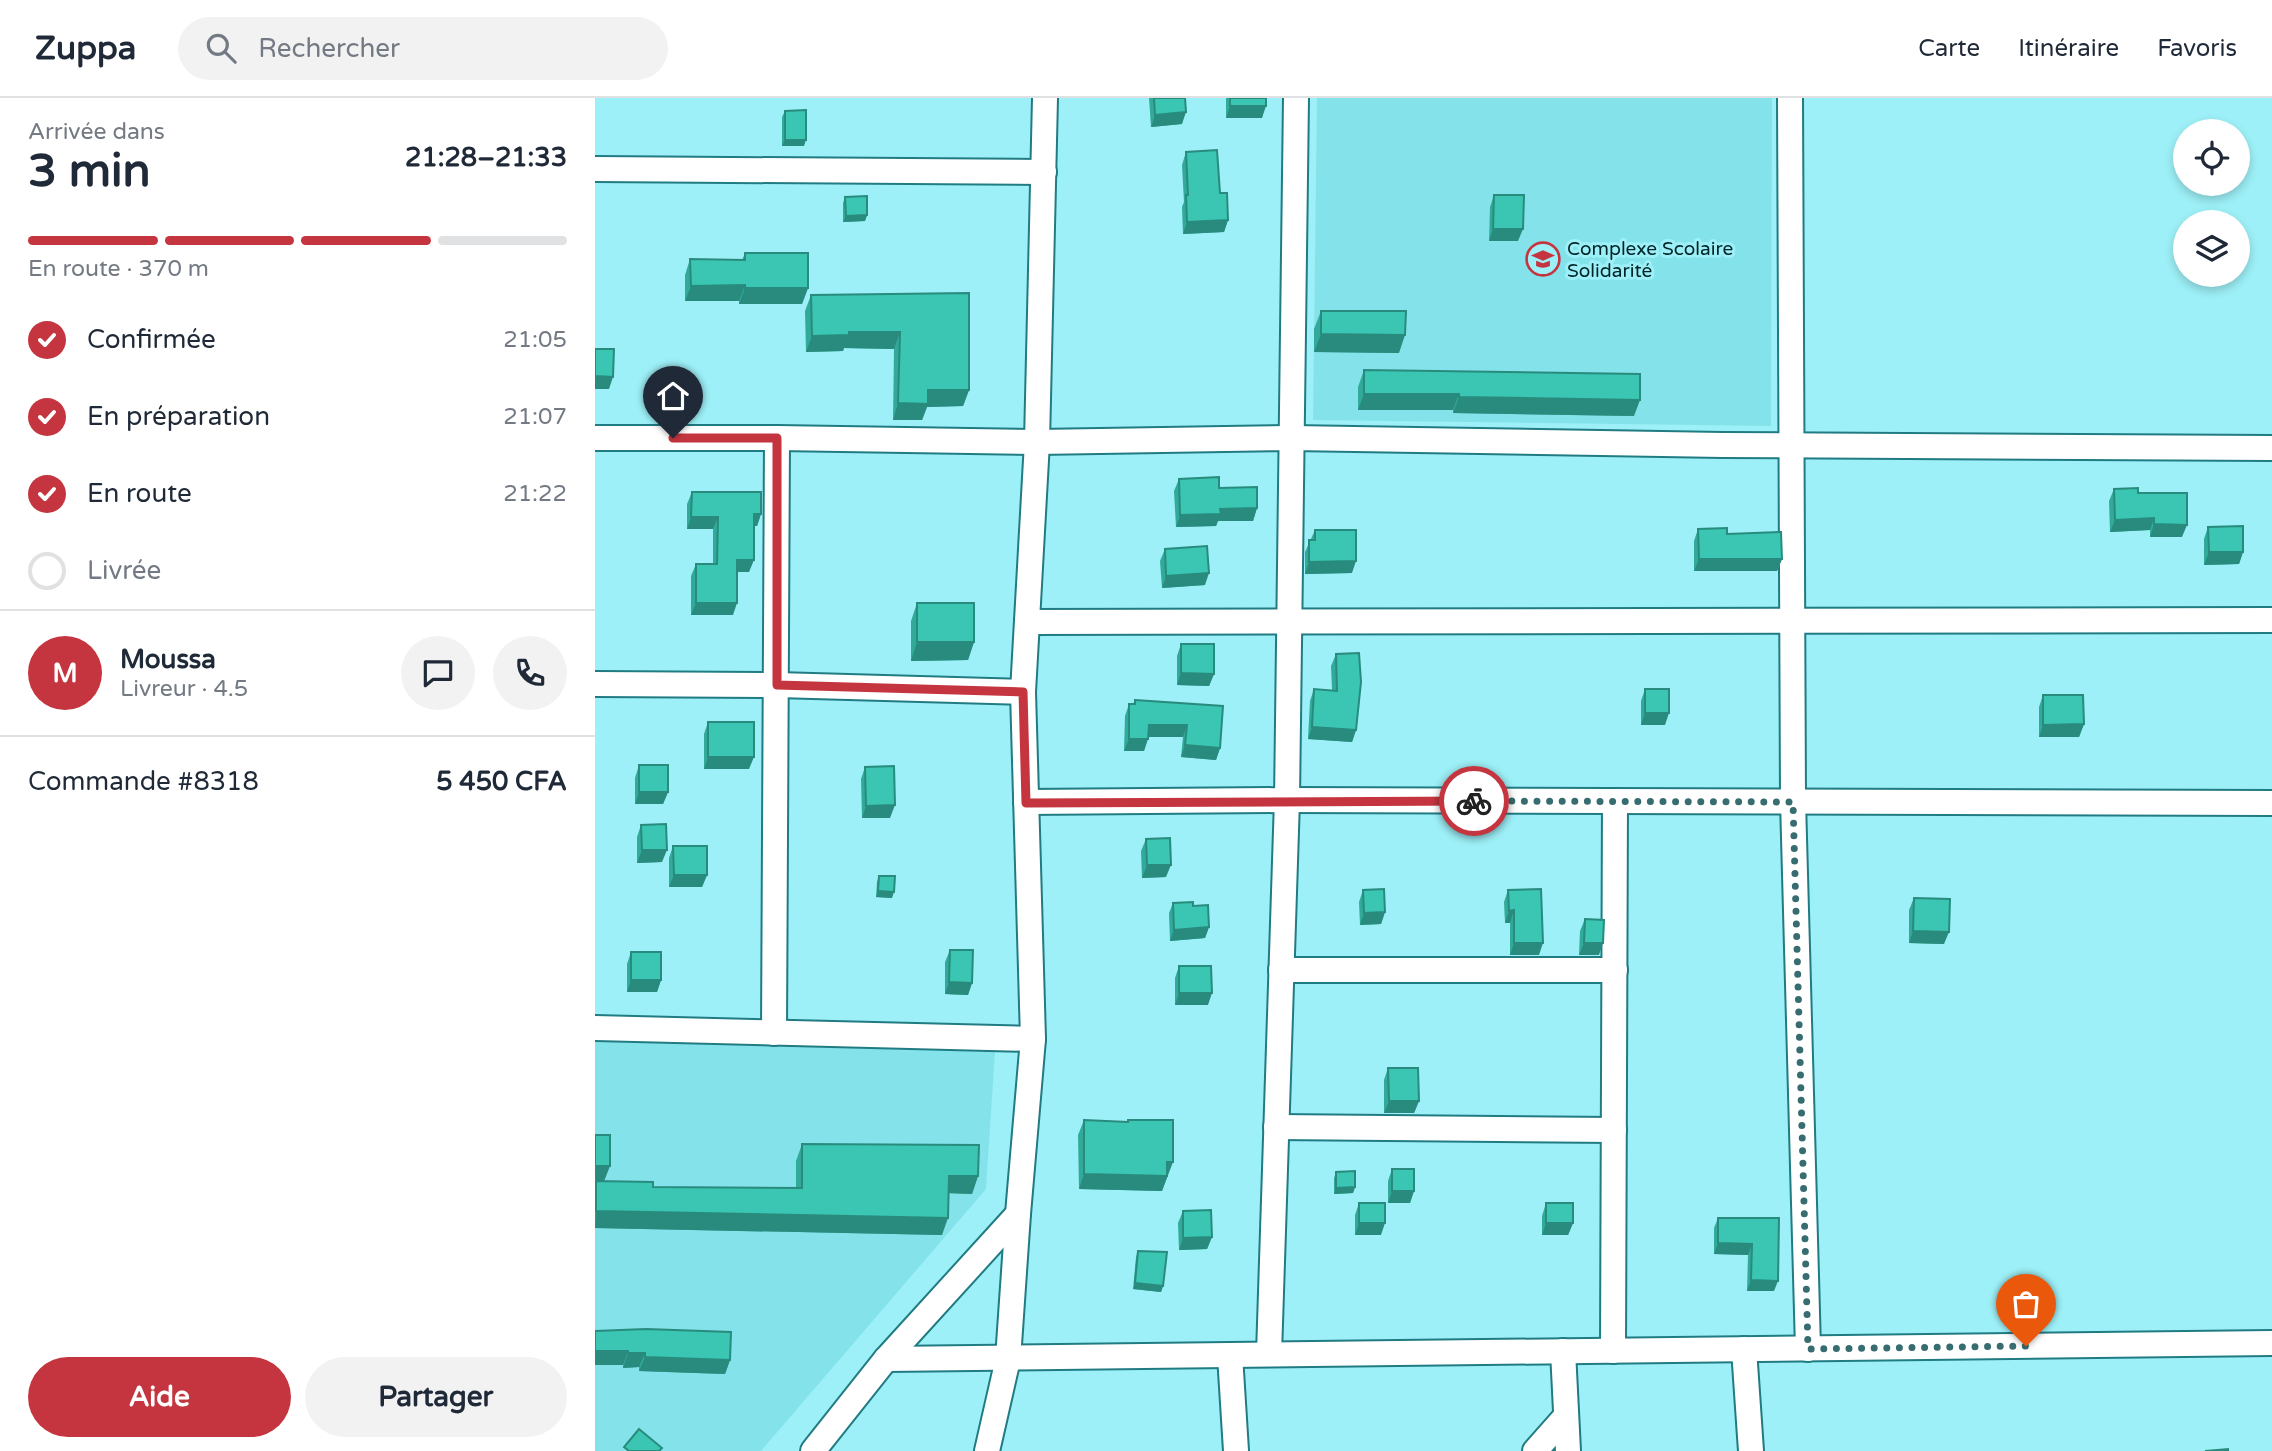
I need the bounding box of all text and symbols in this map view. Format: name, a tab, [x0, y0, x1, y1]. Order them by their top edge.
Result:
search box	[178, 17, 668, 80]
text: Zuppa	[35, 29, 136, 68]
icon: search	[202, 29, 240, 67]
text: Rechercher	[258, 33, 400, 64]
text: Carte	[1918, 34, 1980, 63]
text: Itinéraire	[2018, 34, 2119, 63]
text: Favoris	[2157, 34, 2237, 63]
text: Arrivée dans	[28, 118, 165, 146]
map controls	[2173, 119, 2250, 287]
button: locate	[2173, 119, 2250, 196]
text: 21:28–21:33	[405, 142, 567, 173]
text: 3 min	[28, 144, 151, 199]
button: layers	[2173, 210, 2250, 287]
place label: Complexe Scolaire Solidarité	[1567, 238, 1733, 282]
school or university icon: Complexe Scolaire Solidarité	[1524, 240, 1562, 278]
text: En route · 370 m	[28, 255, 209, 283]
icon: check	[28, 321, 66, 359]
text: Confirmée	[87, 324, 216, 355]
text: 21:05	[503, 326, 567, 354]
pin	[643, 366, 703, 438]
icon: home	[654, 377, 692, 415]
icon: check	[28, 398, 66, 436]
text: En préparation	[87, 401, 270, 432]
text: 21:07	[503, 403, 567, 431]
icon: check	[28, 475, 66, 513]
text: En route	[87, 478, 192, 509]
text: 21:22	[503, 480, 567, 508]
text: Livrée	[87, 555, 161, 586]
button: chat	[401, 636, 475, 710]
button: phone	[493, 636, 567, 710]
text: Moussa	[120, 644, 216, 675]
text: M	[52, 658, 78, 689]
text: Livreur · 4.5	[120, 675, 248, 703]
text: Commande #8318	[28, 766, 259, 797]
text: 5 450 CFA	[436, 766, 567, 797]
courier	[1439, 766, 1509, 836]
icon: bike	[1455, 782, 1493, 820]
pin	[1996, 1274, 2056, 1346]
icon: bag	[2007, 1285, 2045, 1323]
button: Aide	[28, 1357, 291, 1437]
button: Partager	[305, 1357, 567, 1437]

